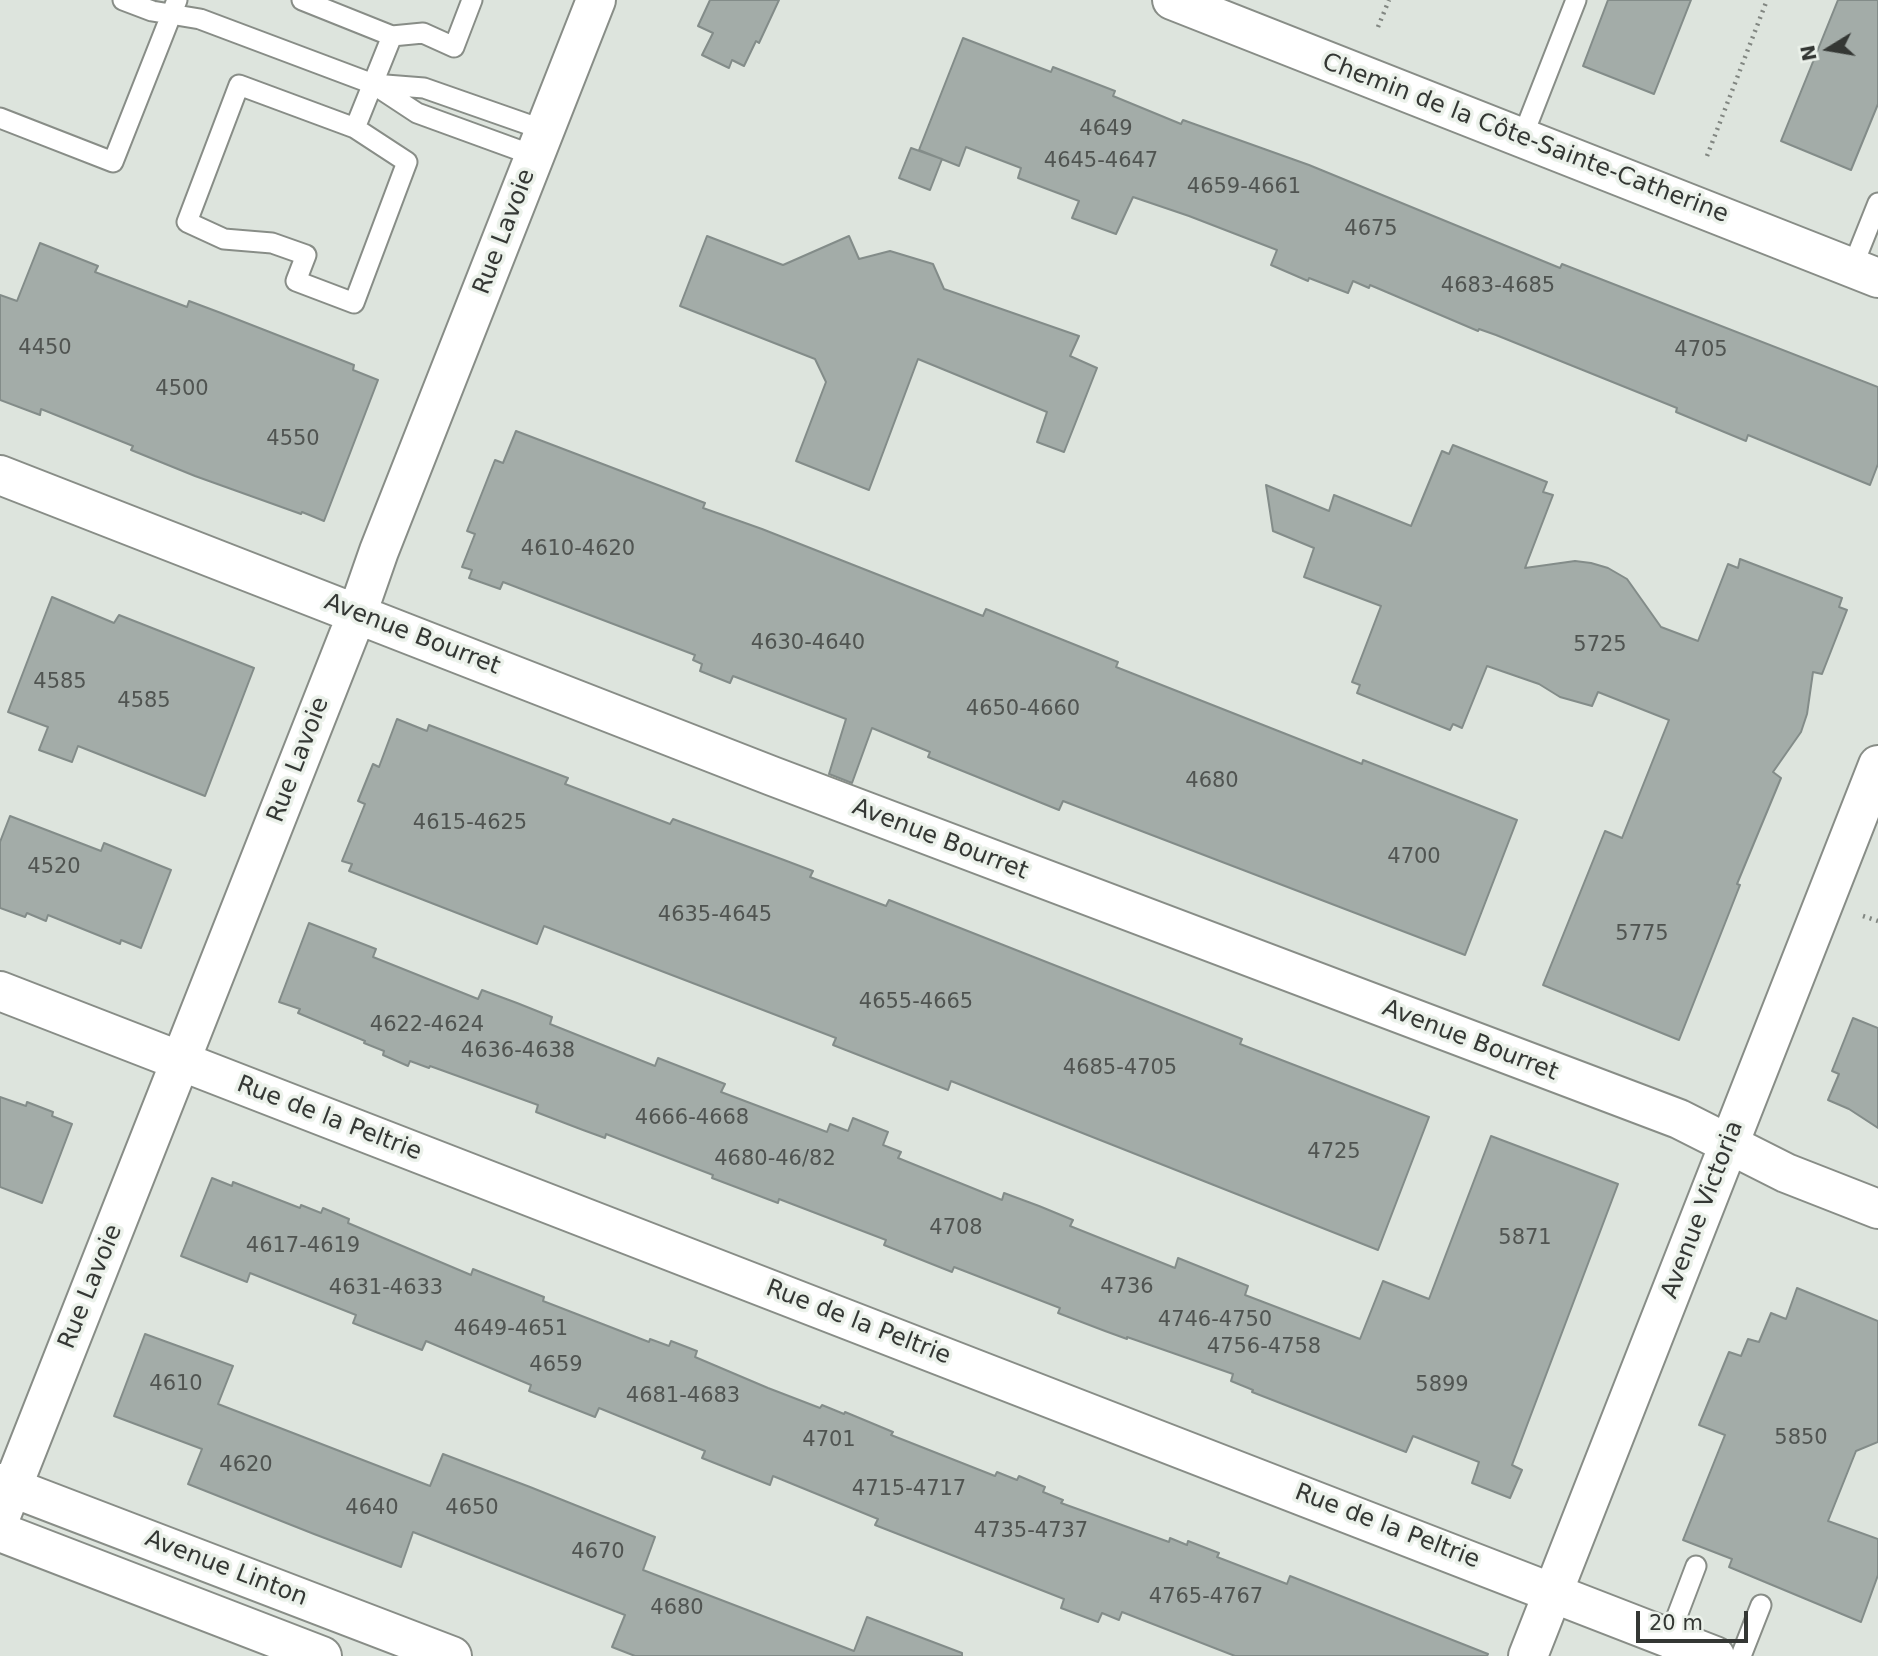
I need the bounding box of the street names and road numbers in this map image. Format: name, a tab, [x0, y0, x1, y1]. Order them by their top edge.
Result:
street label: Chemin de la Côte-Sainte-Catherine	[1318, 48, 1732, 230]
street label: Rue Lavoie	[468, 165, 542, 299]
street label: Avenue Bourret	[320, 588, 504, 682]
street label: Rue Lavoie	[262, 693, 336, 827]
street label: Avenue Bourret	[848, 793, 1032, 887]
street label: Avenue Bourret	[1378, 994, 1562, 1088]
street label: Rue de la Peltrie	[233, 1071, 425, 1167]
street label: Avenue Victoria	[1656, 1117, 1750, 1303]
street label: Rue Lavoie	[53, 1221, 129, 1353]
street label: Rue de la Peltrie	[762, 1275, 954, 1371]
street label: Rue de la Peltrie	[1291, 1479, 1483, 1575]
street label: Avenue Linton	[141, 1525, 311, 1613]

